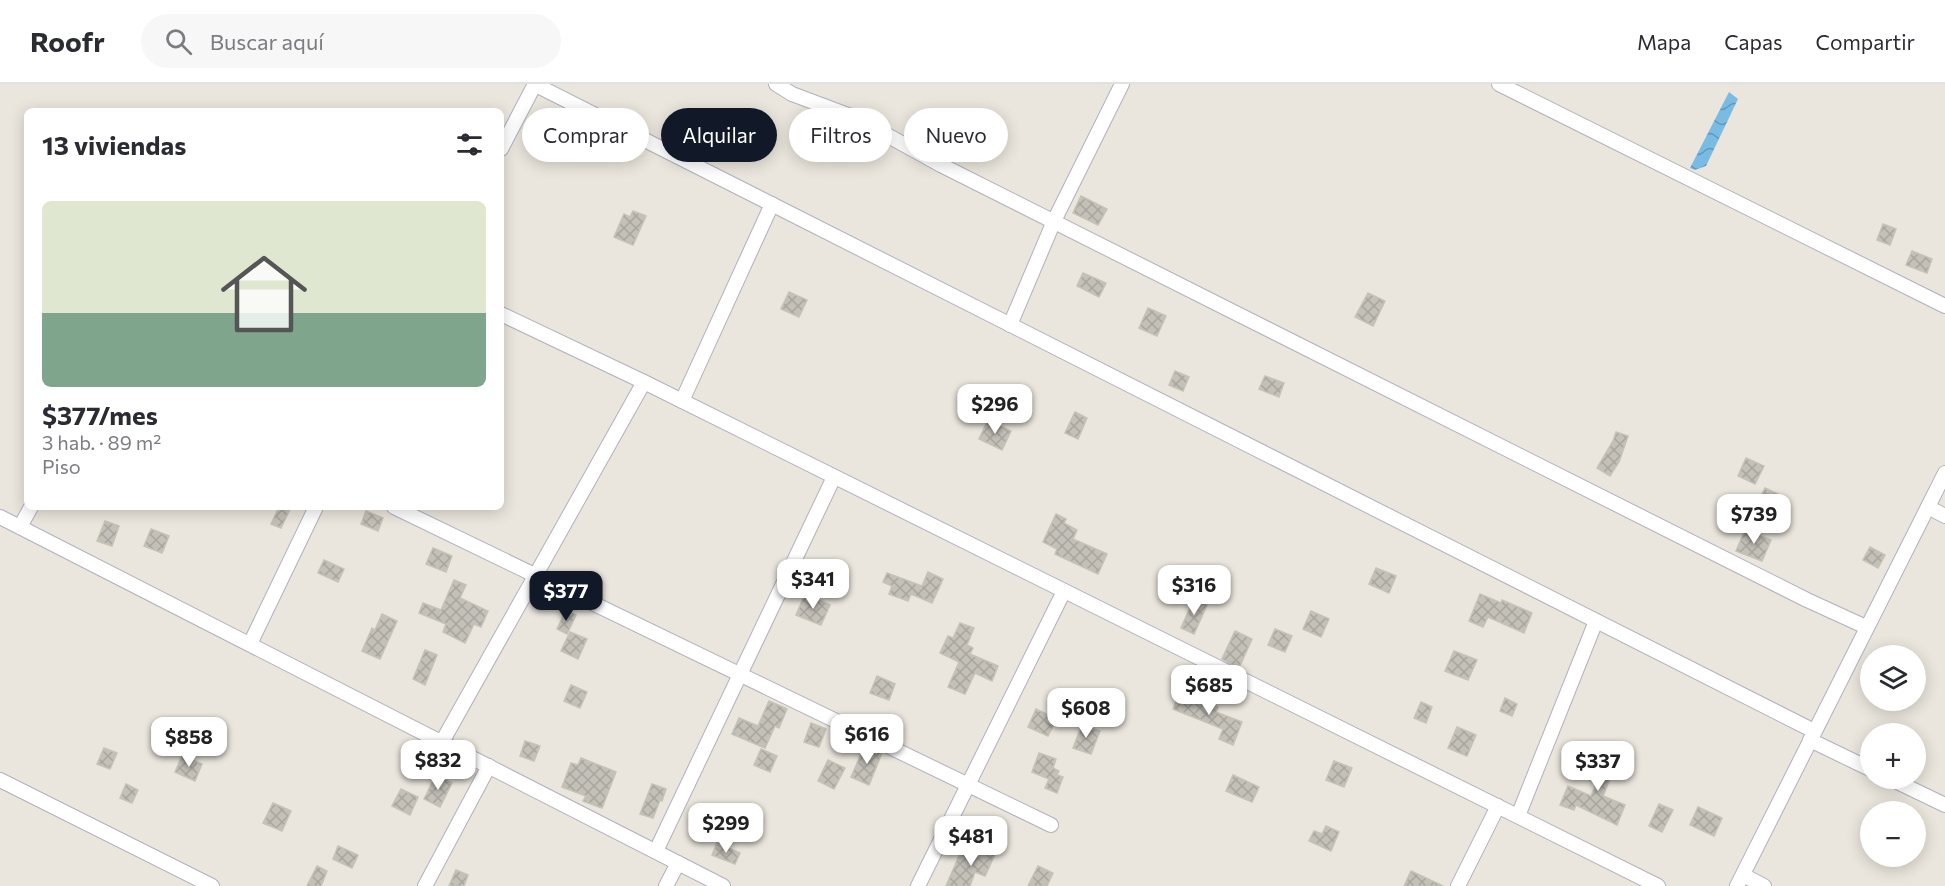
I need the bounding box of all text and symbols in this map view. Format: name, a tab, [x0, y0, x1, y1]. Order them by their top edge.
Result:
search box	[141, 14, 561, 68]
text: Roofr	[30, 24, 105, 58]
icon: search	[162, 25, 195, 58]
text: Buscar aquí	[210, 28, 324, 55]
text: Mapa	[1637, 29, 1691, 54]
text: Capas	[1724, 29, 1783, 54]
text: Compartir	[1816, 29, 1915, 54]
chip: Comprar	[522, 108, 649, 162]
chip: Alquilar	[661, 108, 777, 162]
chip: Filtros	[789, 108, 892, 162]
chip: Nuevo	[904, 108, 1008, 162]
icon: filters	[453, 128, 486, 161]
text: 13 viviendas	[42, 129, 186, 160]
icon: home	[210, 240, 318, 348]
pin: $296	[959, 384, 1031, 435]
text: $296	[971, 391, 1019, 415]
text: $377/mes	[42, 399, 158, 430]
text: 3 hab. · 89 m²	[42, 430, 161, 454]
text: Piso	[42, 454, 81, 478]
pin: $739	[1718, 494, 1790, 545]
text: $739	[1731, 501, 1777, 525]
pin: $341	[777, 559, 849, 610]
pin: $316	[1158, 565, 1230, 616]
text: $341	[791, 566, 835, 590]
pin: $377	[530, 571, 602, 622]
text: $316	[1172, 572, 1216, 596]
text: $377	[544, 578, 588, 602]
map controls	[1860, 645, 1926, 867]
button: layers	[1860, 645, 1926, 711]
pin: $685	[1173, 665, 1245, 716]
text: $685	[1185, 672, 1233, 696]
pin: $608	[1050, 688, 1122, 739]
text: $608	[1061, 695, 1111, 719]
pin: $616	[831, 714, 903, 765]
pin: $858	[153, 717, 225, 768]
text: $616	[844, 721, 890, 745]
button: +	[1860, 723, 1926, 789]
text: $858	[165, 724, 213, 748]
pin: $832	[402, 740, 474, 791]
pin: $337	[1562, 741, 1634, 792]
text: $832	[415, 747, 461, 771]
text: $337	[1575, 748, 1621, 772]
button: −	[1860, 801, 1926, 867]
pin: $299	[690, 803, 762, 854]
text: $299	[702, 810, 750, 834]
pin: $481	[935, 816, 1007, 867]
text: $481	[948, 823, 994, 847]

